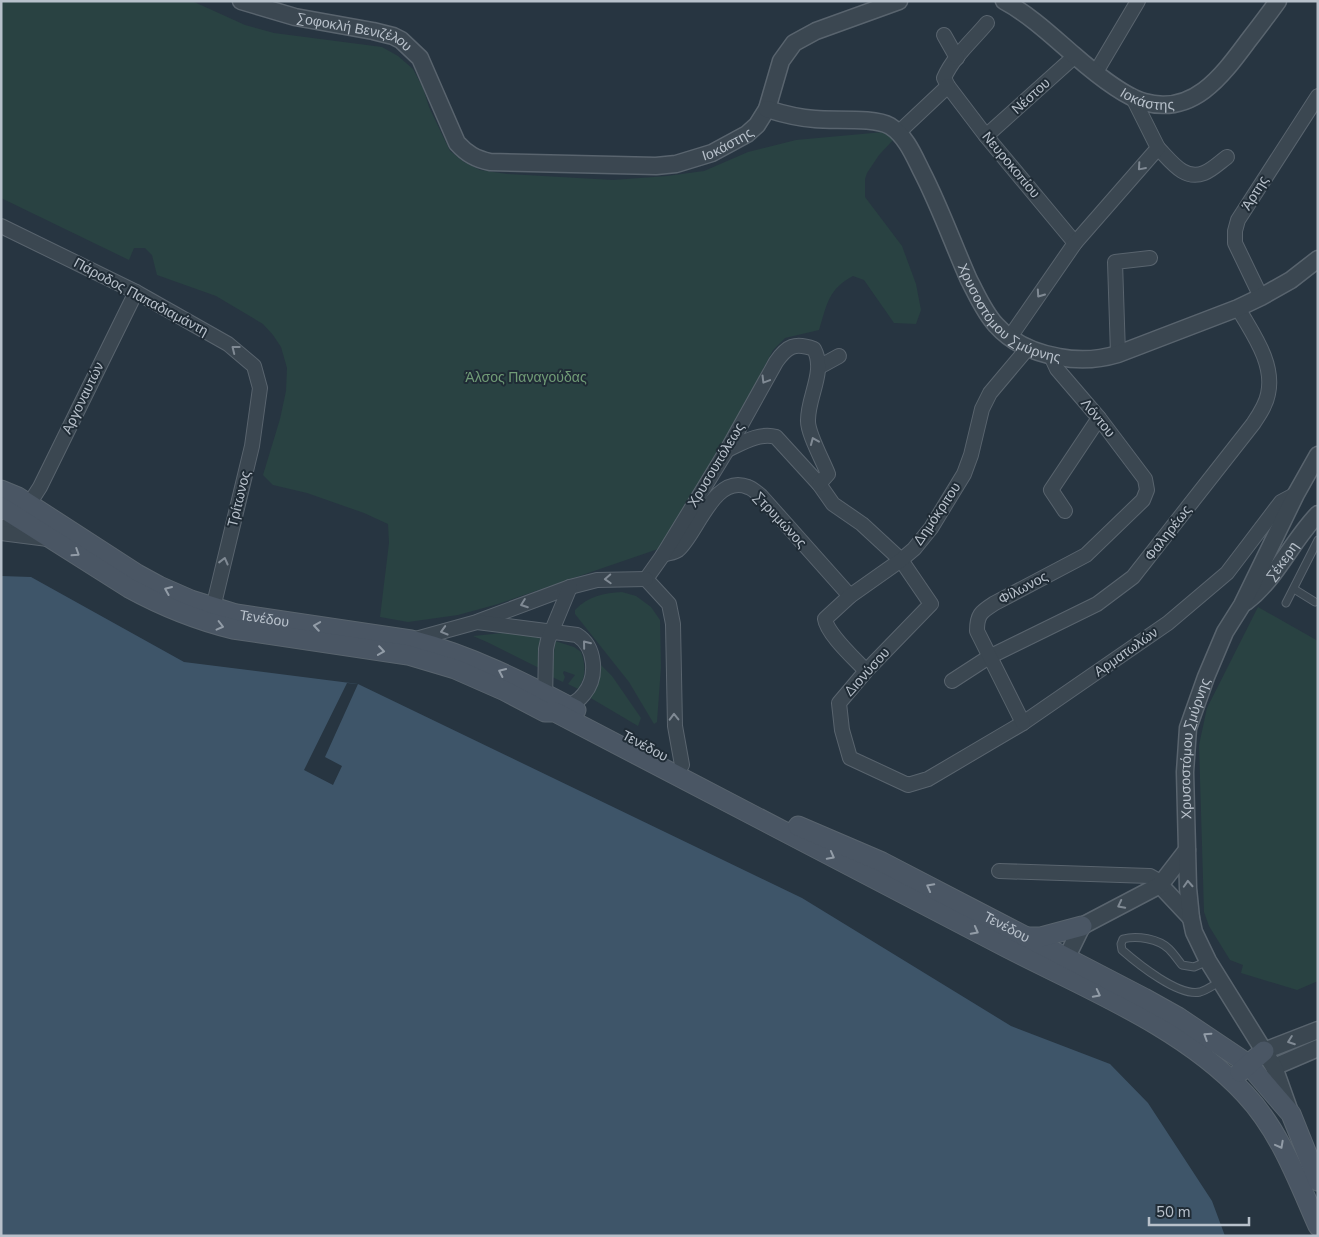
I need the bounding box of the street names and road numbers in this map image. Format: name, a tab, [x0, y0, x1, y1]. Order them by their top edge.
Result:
street label: Σοφοκλή Βενιζέλου	[296, 8, 416, 55]
street label: Νέστου	[1008, 74, 1054, 118]
street label: Ιοκάστης	[1117, 83, 1175, 114]
street label: Ιοκάστης	[699, 123, 757, 165]
street label: Νευροκοπίου	[978, 128, 1044, 202]
street label: Άρτης	[1237, 172, 1273, 214]
street label: Πάροδος Παπαδιαμάντη	[70, 253, 212, 341]
street label: Χρυσοστόμου Σμύρνης	[953, 260, 1063, 367]
street label: Αργοναυτών	[57, 359, 109, 437]
street label: Λόντου	[1076, 395, 1120, 441]
street label: Χρυσουπόλεως	[683, 419, 749, 511]
street label: Τρίτωνος	[223, 469, 255, 529]
street label: Δημόκριτου	[909, 479, 965, 549]
street label: Στρυμώνος	[749, 488, 811, 552]
street label: Φαληρέως	[1140, 501, 1196, 565]
street label: Σέκερη	[1262, 538, 1303, 584]
street label: Φίλωνος	[995, 567, 1051, 609]
street label: Τενέδου	[238, 605, 290, 631]
street label: Αρματωλών	[1090, 623, 1162, 681]
street label: Διονύσου	[840, 643, 894, 701]
street label: Χρυσοστόμου Σμύρνης	[1175, 675, 1214, 819]
street label: Τενέδου	[619, 726, 671, 766]
street label: Τενέδου	[980, 907, 1033, 947]

